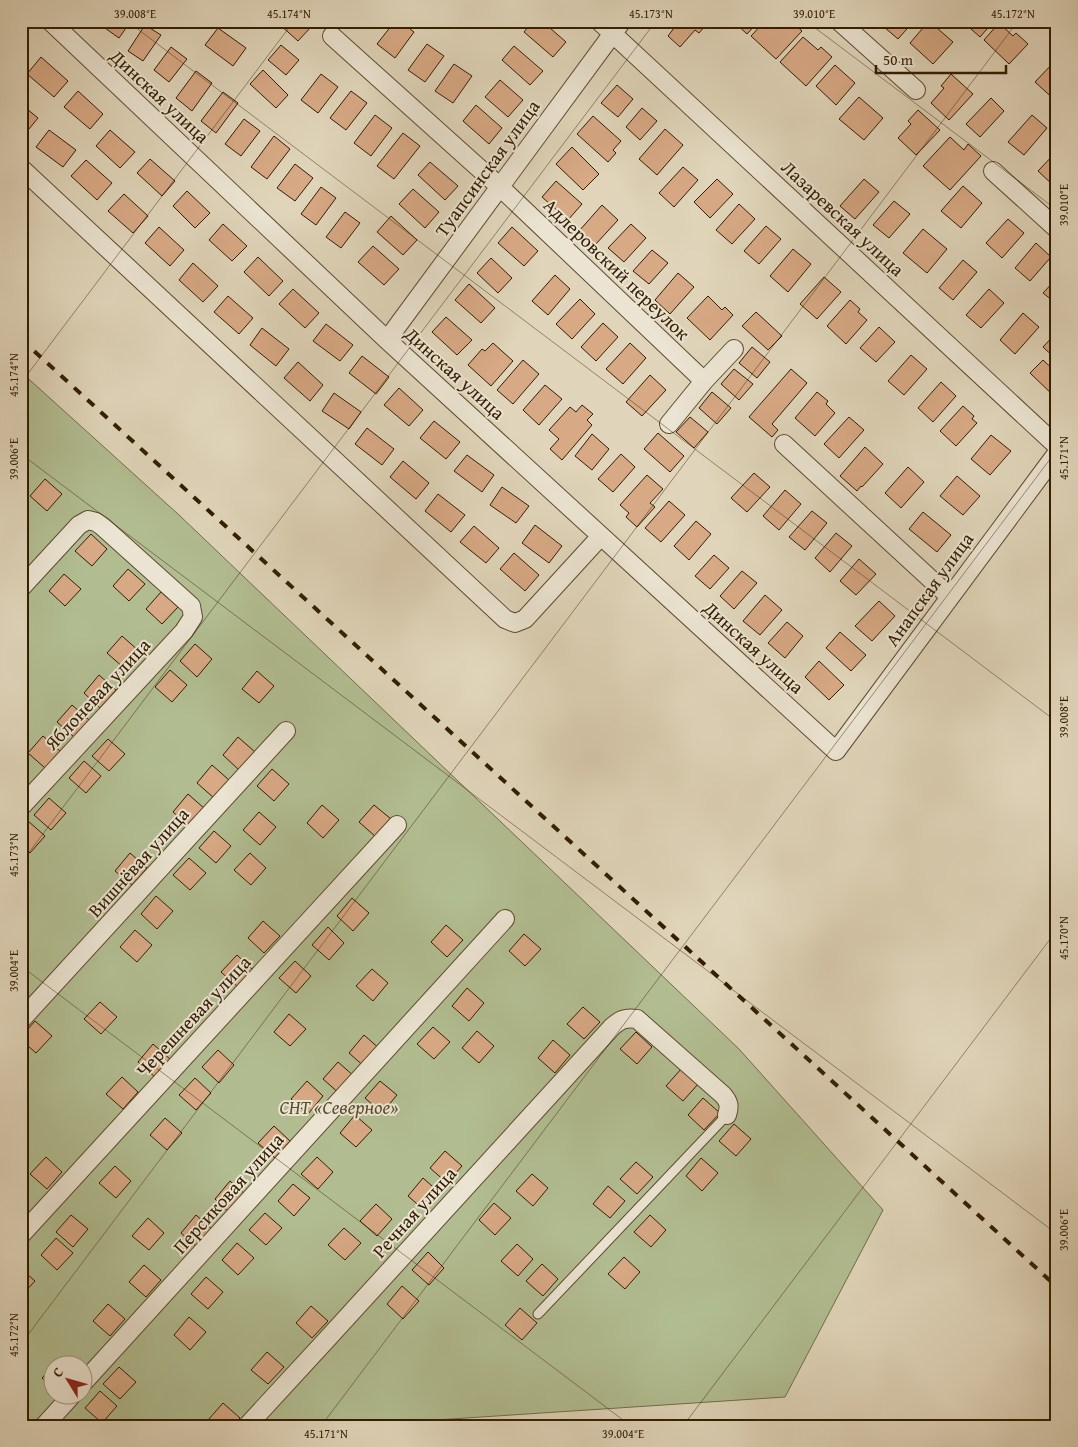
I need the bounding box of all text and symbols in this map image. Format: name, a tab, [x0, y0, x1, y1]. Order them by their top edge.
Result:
text: 39.008°E	[114, 5, 156, 22]
text: 45.174°N	[267, 5, 311, 22]
text: 45.173°N	[629, 5, 673, 22]
text: 39.010°E	[793, 5, 835, 22]
text: 45.172°N	[991, 5, 1035, 22]
street label: Динская улица	[103, 42, 216, 150]
scale bar	[876, 42, 1006, 74]
text: 50 m	[883, 49, 914, 70]
street label: Туапсинская улица	[428, 94, 546, 242]
street label: Лазаревская улица	[775, 153, 911, 283]
text: 39.010°E	[1055, 184, 1072, 226]
street label: Адлеровский переулок	[537, 191, 697, 347]
street label: Динская улица	[398, 319, 512, 426]
text: 45.174°N	[5, 353, 22, 397]
text: 45.171°N	[1055, 436, 1072, 480]
text: 39.006°E	[5, 438, 22, 480]
street label: Анапская улица	[878, 526, 980, 652]
street label: Динская улица	[697, 593, 811, 700]
street label: Яблоневая улица	[37, 632, 156, 757]
text: 39.008°E	[1055, 696, 1072, 738]
street label: Вишнёвая улица	[81, 801, 195, 923]
text: 45.173°N	[5, 833, 22, 877]
text: 45.170°N	[1055, 916, 1072, 960]
street label: Черешневая улица	[129, 949, 257, 1083]
text: 39.004°E	[5, 950, 22, 992]
park label: СНТ «Северное»	[279, 1093, 399, 1121]
street label: Персиковая улица	[166, 1126, 290, 1260]
street label: Речная улица	[365, 1160, 463, 1264]
text: 39.006°E	[1055, 1209, 1072, 1251]
text: 45.172°N	[5, 1313, 22, 1357]
north arrow	[42, 1354, 92, 1404]
text: С	[47, 1363, 68, 1381]
text: 45.171°N	[304, 1425, 348, 1442]
text: 39.004°E	[602, 1425, 644, 1442]

